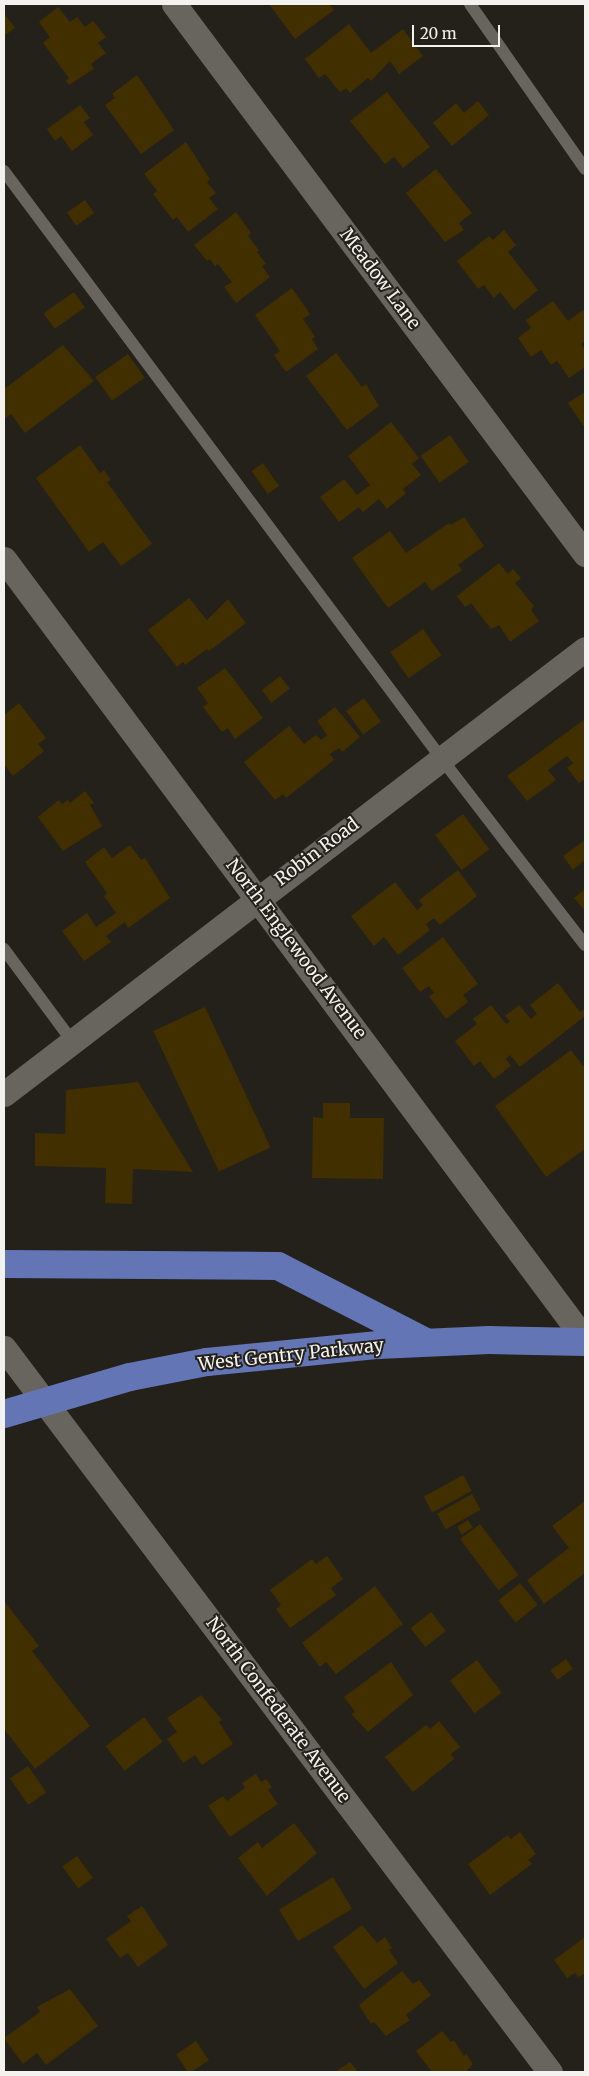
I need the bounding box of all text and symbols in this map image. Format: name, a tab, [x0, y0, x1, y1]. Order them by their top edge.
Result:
scale bar	[414, 15, 502, 47]
text: 20 m	[420, 24, 457, 43]
street label: Meadow Lane	[335, 224, 425, 334]
street label: Robin Road	[271, 813, 363, 891]
street label: North Englewood Avenue	[221, 855, 371, 1043]
street label: West Gentry Parkway	[197, 1335, 385, 1375]
street label: North Confederate Avenue	[201, 1613, 355, 1807]

